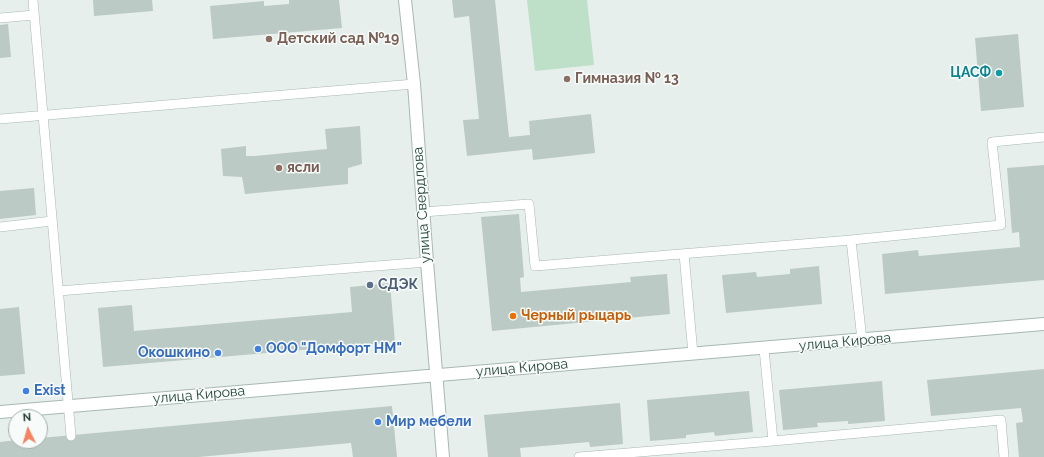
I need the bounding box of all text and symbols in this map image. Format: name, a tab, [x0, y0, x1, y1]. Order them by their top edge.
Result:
place label: Детский сад №19	[277, 31, 399, 47]
marker: Детский сад №19	[264, 34, 274, 44]
place label: ЦАСФ	[950, 65, 991, 81]
marker: ЦАСФ	[994, 68, 1004, 78]
place label: Гимназия № 13	[575, 71, 679, 87]
marker: Гимназия № 13	[562, 74, 572, 84]
street label: улица Свердлова	[410, 146, 434, 264]
place label: ясли	[287, 160, 320, 176]
marker: ясли	[274, 163, 284, 173]
place label: СДЭК	[378, 277, 418, 293]
marker: СДЭК	[365, 280, 375, 290]
place label: Черный рыцарь	[521, 308, 631, 324]
marker: Черный рыцарь	[508, 311, 518, 321]
street label: улица Кирова	[798, 330, 892, 354]
place label: ООО "Домфорт НМ"	[266, 341, 402, 357]
marker: ООО "Домфорт НМ"	[253, 344, 263, 354]
place label: Окошкино	[138, 345, 210, 361]
marker: Окошкино	[213, 348, 223, 358]
street label: улица Кирова	[475, 356, 569, 380]
place label: Exist	[34, 383, 66, 399]
street label: улица Кирова	[152, 383, 246, 407]
marker: Exist	[21, 386, 31, 396]
north arrow	[8, 409, 48, 449]
text: N	[22, 411, 32, 424]
place label: Мир мебели	[386, 414, 472, 430]
marker: Мир мебели	[373, 417, 383, 427]

